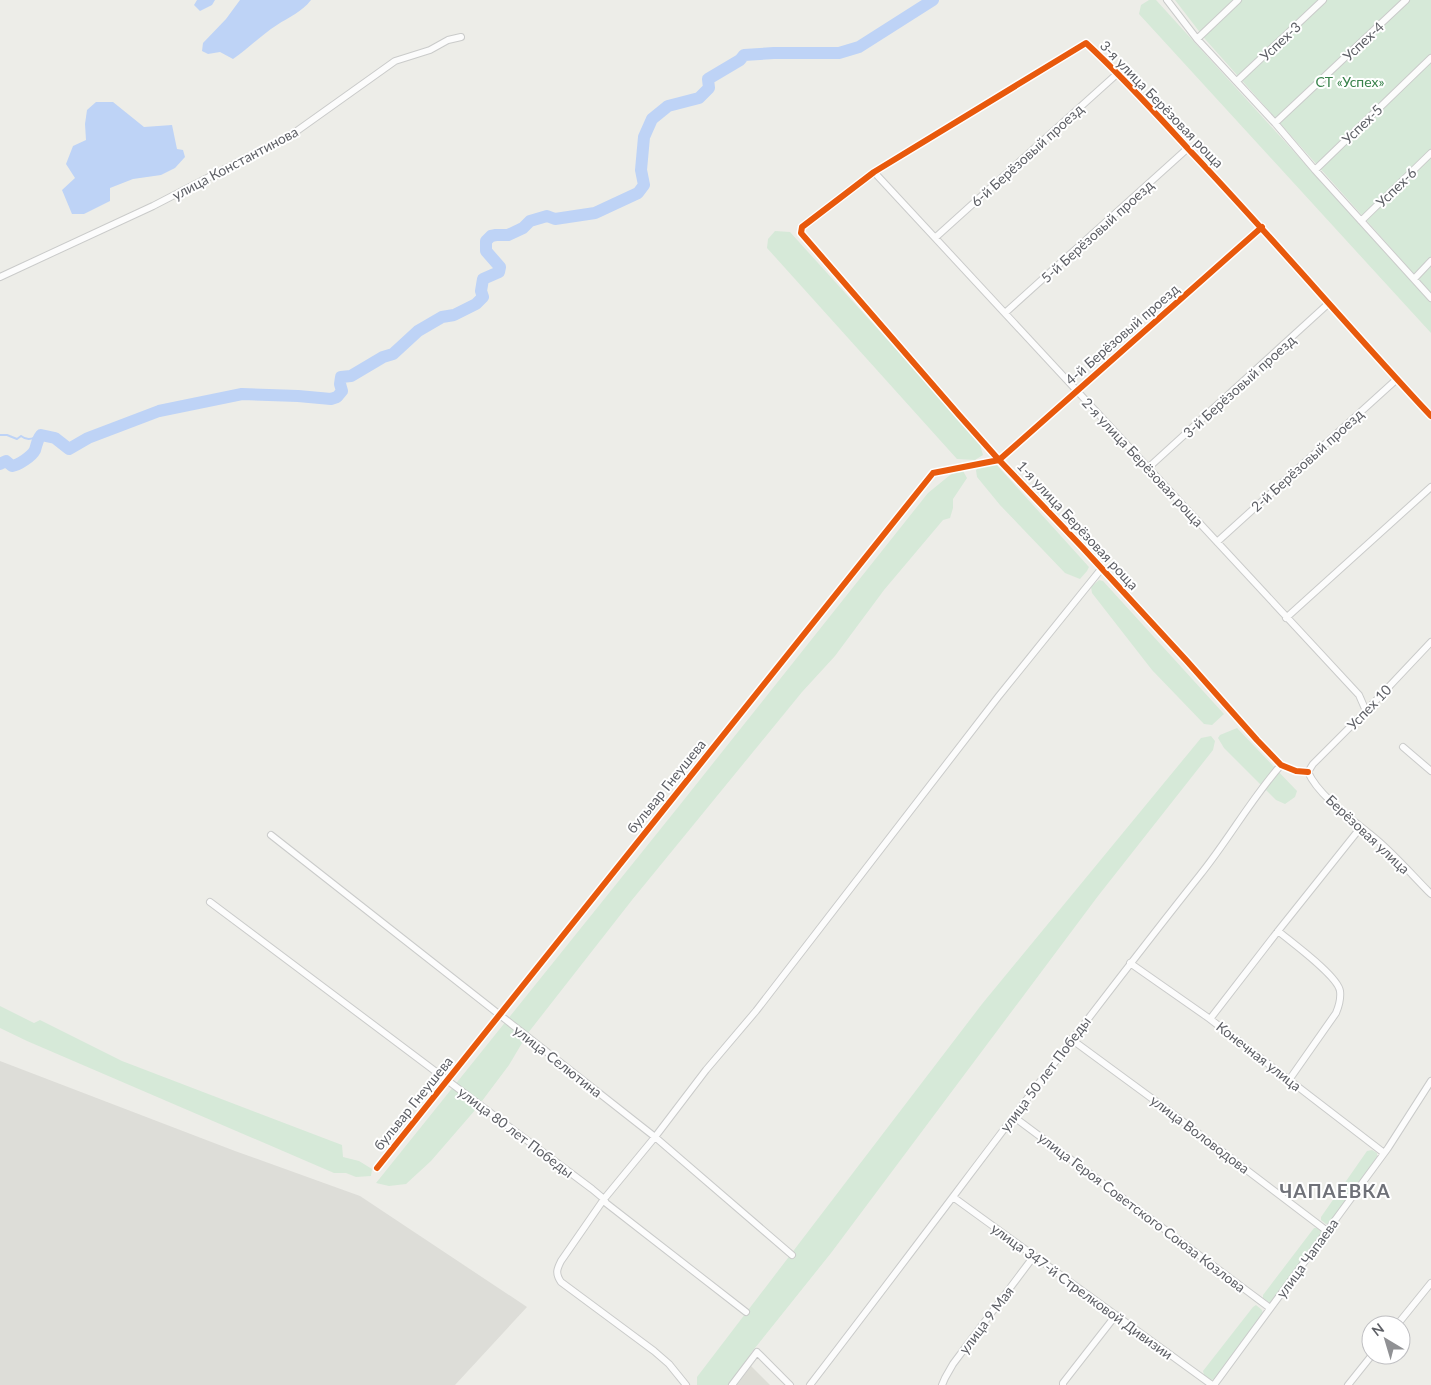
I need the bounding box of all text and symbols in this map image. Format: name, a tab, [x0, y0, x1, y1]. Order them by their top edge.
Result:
street label: Успех-3	[1256, 18, 1304, 64]
street label: Успех-4	[1339, 18, 1387, 64]
street label: 3-я улица Берёзовая роща	[1097, 37, 1227, 171]
park label: СТ «Успех»	[1315, 73, 1385, 90]
street label: 6-й Берёзовый проезд	[967, 100, 1087, 210]
street label: Успех-5	[1338, 101, 1386, 147]
street label: улица Константинова	[169, 123, 301, 203]
street label: Успех-6	[1372, 164, 1420, 210]
street label: 5-й Берёзовый проезд	[1037, 176, 1157, 286]
street label: 4-й Берёзовый проезд	[1062, 280, 1183, 388]
street label: 3-й Берёзовый проезд	[1179, 331, 1299, 441]
street label: 2-я улица Берёзовая роща	[1079, 394, 1207, 530]
street label: 2-й Берёзовый проезд	[1247, 405, 1367, 515]
street label: 1-я улица Берёзовая роща	[1014, 457, 1142, 593]
street label: Успех 10	[1343, 681, 1395, 733]
street label: бульвар Гнеушева	[623, 736, 709, 836]
street label: Берёзовая улица	[1323, 791, 1413, 877]
street label: улица 50 лет Победы	[996, 1013, 1094, 1135]
street label: Конечная улица	[1213, 1018, 1305, 1094]
street label: улица Селютина	[511, 1021, 606, 1101]
street label: бульвар Гнеушева	[370, 1053, 456, 1153]
street label: улица 80 лет Победы	[455, 1083, 577, 1181]
street label: улица Воловодова	[1147, 1091, 1253, 1177]
street label: улица Героя Советского Союза Козлова	[1035, 1128, 1249, 1296]
district label: ЧАПАЕВКА	[1279, 1179, 1391, 1202]
street label: улица Чапаева	[1273, 1215, 1342, 1301]
street label: улица 347-й Стрелковой Дивизии	[988, 1219, 1176, 1363]
street label: улица 9 Мая	[955, 1283, 1017, 1357]
north arrow	[1361, 1315, 1411, 1365]
text: N	[1368, 1319, 1387, 1339]

